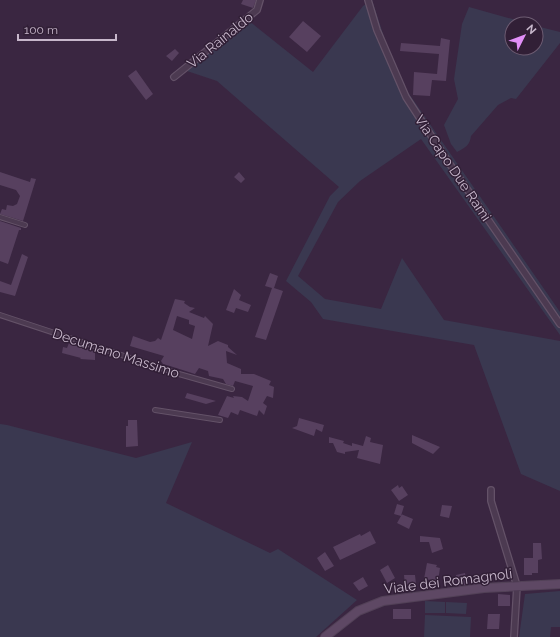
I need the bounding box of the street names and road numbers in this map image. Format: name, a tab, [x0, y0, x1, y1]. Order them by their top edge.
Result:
street label: Via Rainaldo	[184, 9, 256, 71]
street label: Via Capo Due Rami	[412, 112, 494, 224]
street label: Decumano Massimo	[51, 325, 181, 381]
street label: Viale dei Romagnoli	[383, 565, 513, 597]

